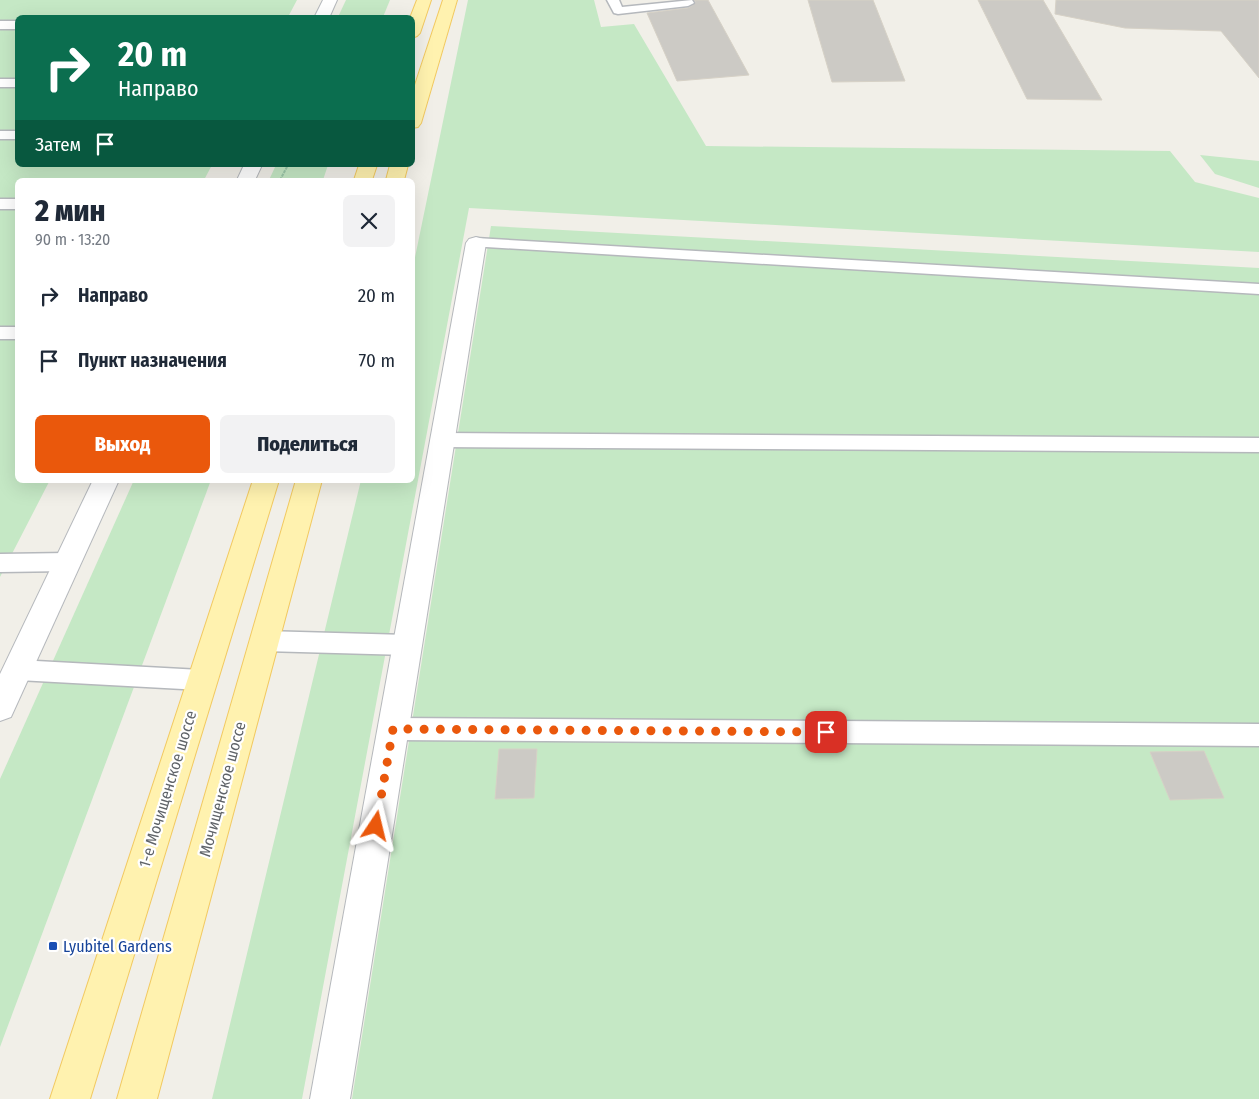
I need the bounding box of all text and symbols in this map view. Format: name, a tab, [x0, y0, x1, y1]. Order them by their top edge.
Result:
text: 20 m	[118, 33, 187, 75]
icon: right	[35, 35, 100, 100]
text: Направо	[118, 75, 199, 102]
icon: arrive	[91, 130, 119, 158]
text: Затем	[35, 133, 81, 156]
text: 2 мин	[35, 193, 105, 229]
button: close	[343, 195, 395, 247]
text: 90 m · 13:20	[35, 230, 110, 249]
icon: right	[35, 282, 63, 310]
text: Направо	[78, 284, 148, 307]
text: 20 m	[358, 284, 395, 307]
icon: arrive	[35, 347, 63, 375]
text: Пункт назначения	[78, 349, 227, 372]
text: 70 m	[359, 349, 395, 372]
button: Выход	[35, 415, 210, 473]
button: Поделиться	[220, 415, 395, 473]
street label: 1-е Мочищенское шоссе	[135, 708, 200, 870]
pin	[805, 711, 847, 753]
icon: arrive	[812, 718, 840, 746]
street label: Мочищенское шоссе	[195, 719, 250, 859]
position arrow	[349, 799, 401, 851]
place label: Lyubitel Gardens	[63, 937, 172, 956]
marker: Lyubitel Gardens	[47, 940, 59, 952]

